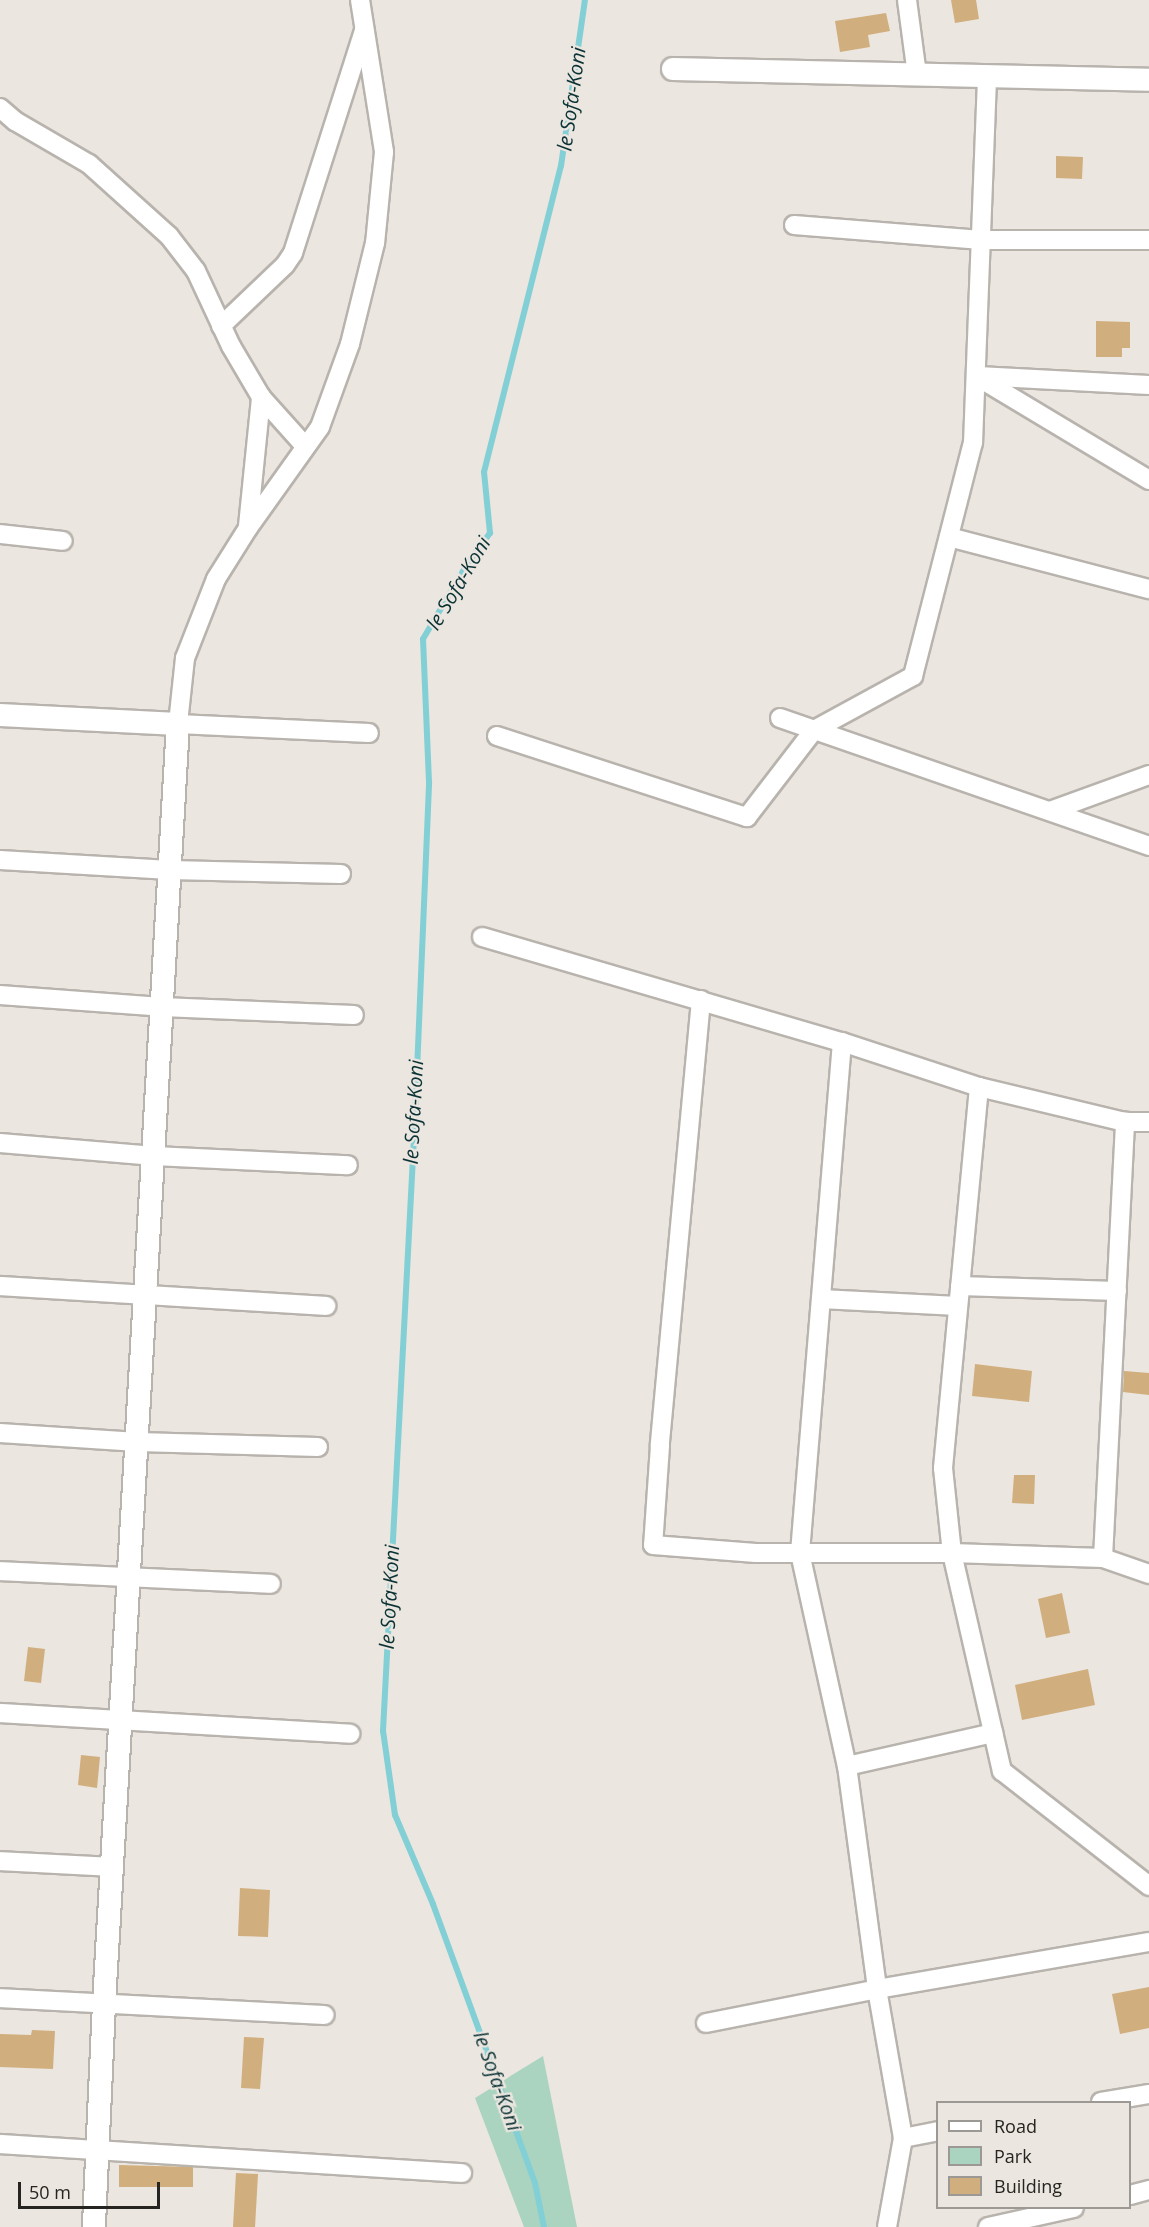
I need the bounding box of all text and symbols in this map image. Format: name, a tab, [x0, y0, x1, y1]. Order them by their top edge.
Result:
water label: le Sofa-Koni	[552, 46, 590, 152]
water label: le Sofa-Koni	[421, 532, 495, 634]
water label: le Sofa-Koni	[398, 1059, 428, 1165]
water label: le Sofa-Koni	[374, 1544, 404, 1650]
water label: le Sofa-Koni	[469, 2028, 527, 2134]
legend	[936, 2101, 1131, 2209]
text: Road	[994, 2114, 1037, 2138]
text: Park	[994, 2144, 1032, 2168]
scale bar	[21, 2170, 164, 2208]
text: Building	[994, 2174, 1062, 2198]
text: 50 m	[29, 2180, 71, 2204]

